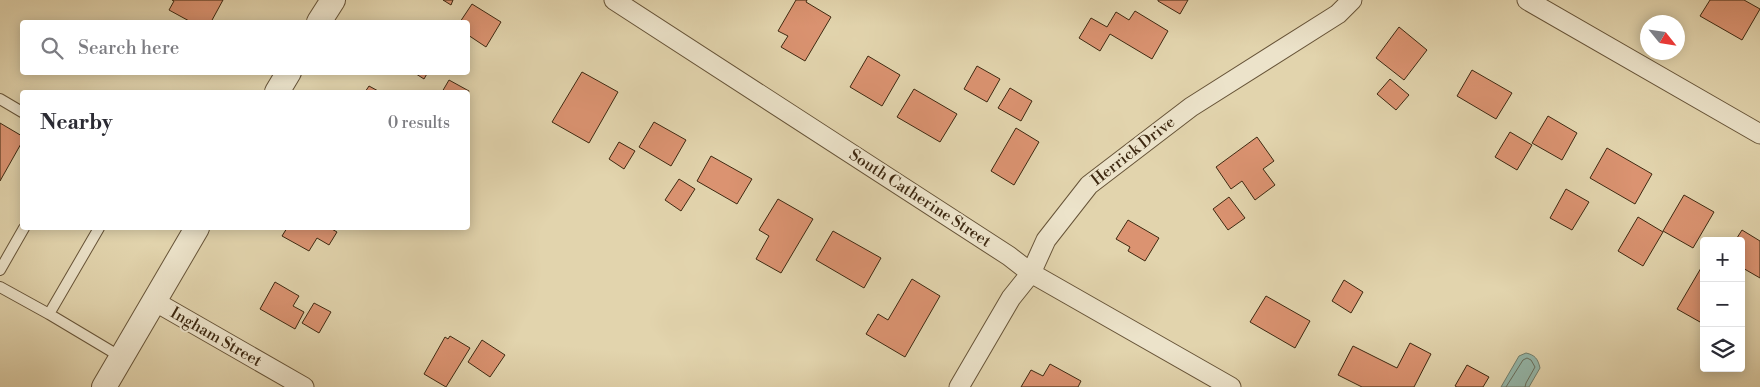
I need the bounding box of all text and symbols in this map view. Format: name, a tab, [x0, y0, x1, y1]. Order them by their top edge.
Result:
north arrow	[1640, 15, 1685, 60]
search box	[20, 20, 470, 75]
icon: search	[38, 34, 66, 62]
text: Search here	[78, 36, 179, 60]
text: Nearby	[40, 110, 113, 136]
street label: Herrick Drive	[1087, 112, 1179, 190]
text: 0 results	[388, 113, 450, 133]
street label: South Catherine Street	[845, 145, 995, 252]
map controls	[1700, 237, 1745, 372]
button: +	[1700, 237, 1745, 282]
button: −	[1700, 282, 1745, 327]
street label: Ingham Street	[167, 303, 266, 371]
button: layers	[1700, 327, 1745, 372]

